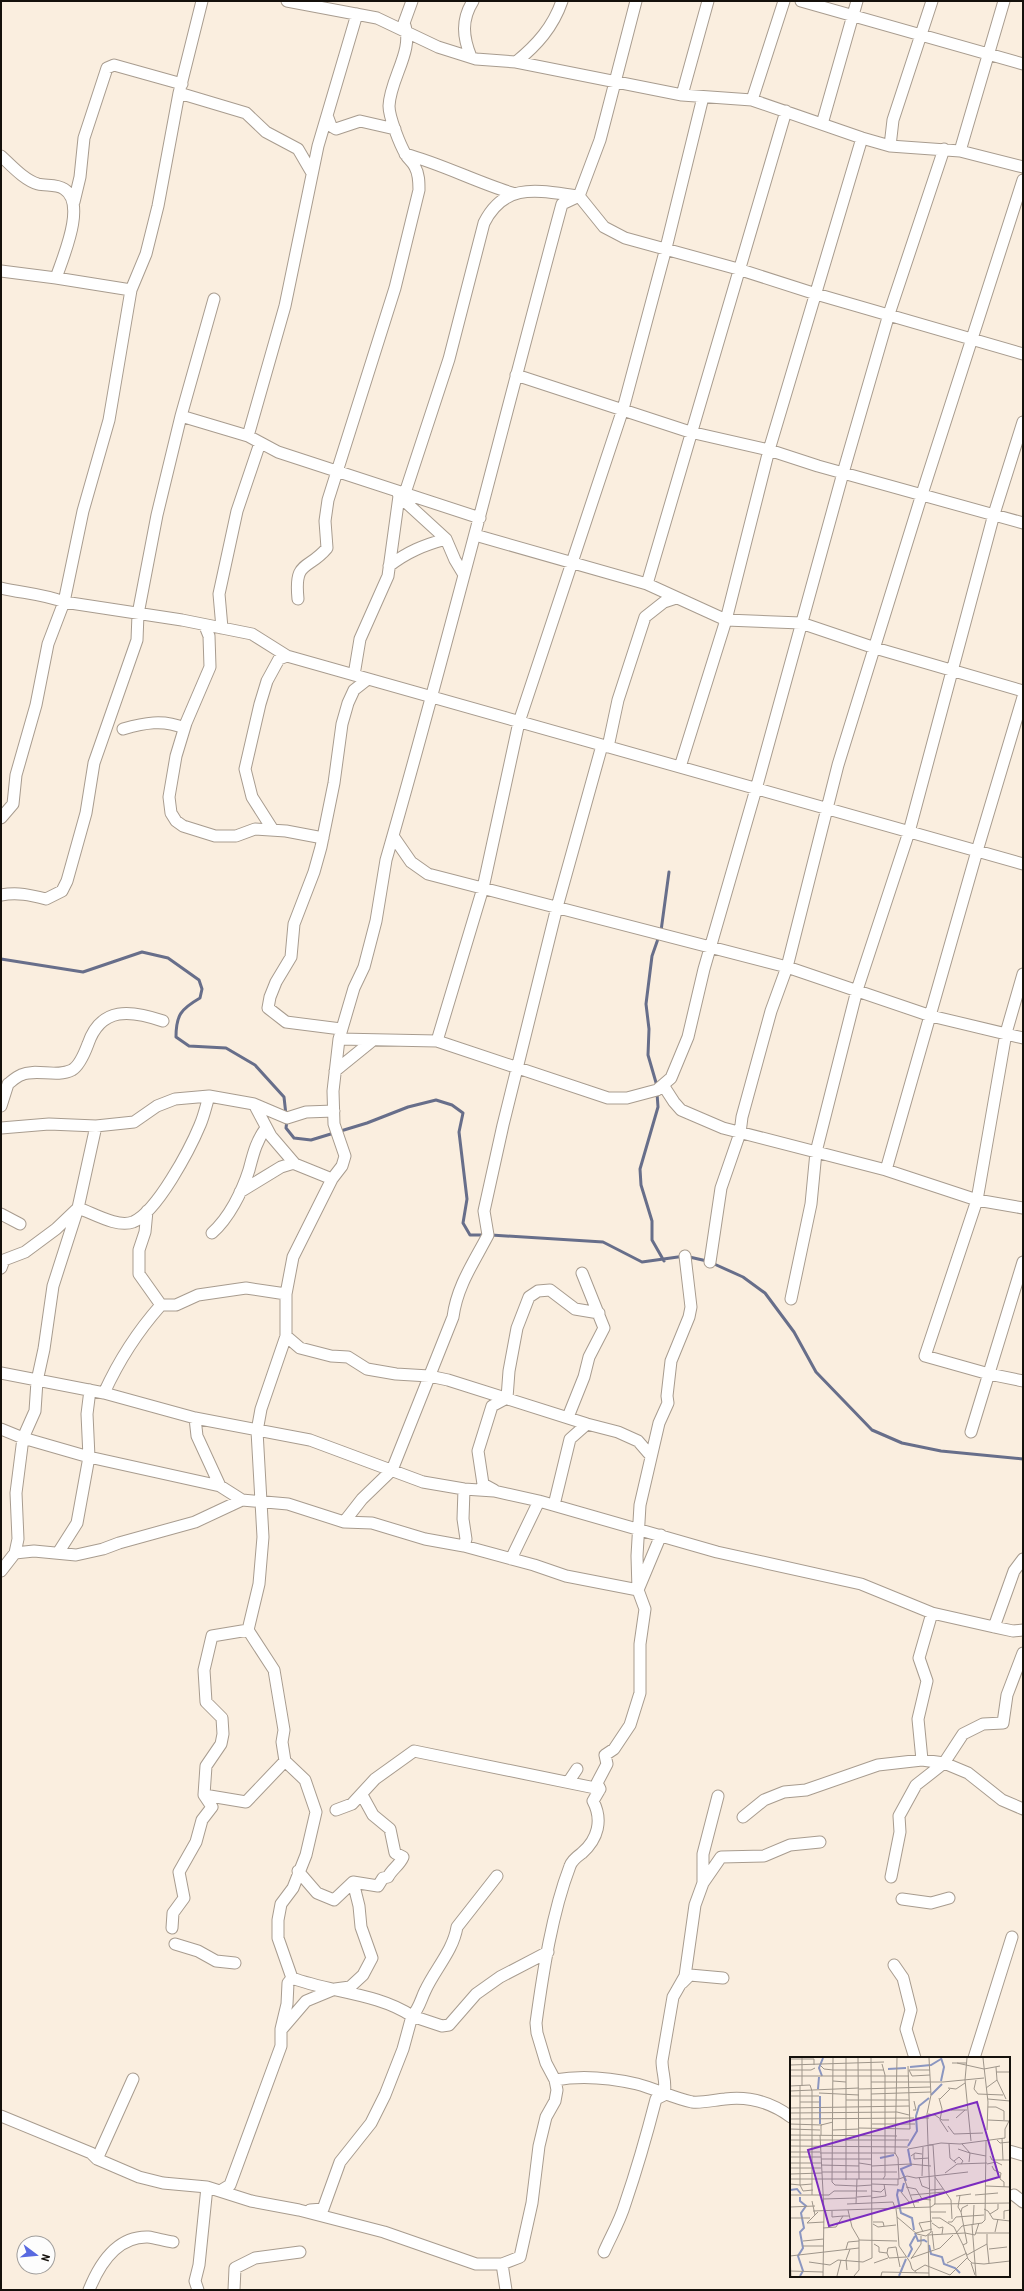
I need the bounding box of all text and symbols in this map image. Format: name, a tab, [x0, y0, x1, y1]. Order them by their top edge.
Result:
inset map	[790, 2057, 1010, 2277]
north arrow	[16, 2235, 56, 2275]
text: N	[38, 2253, 52, 2263]

